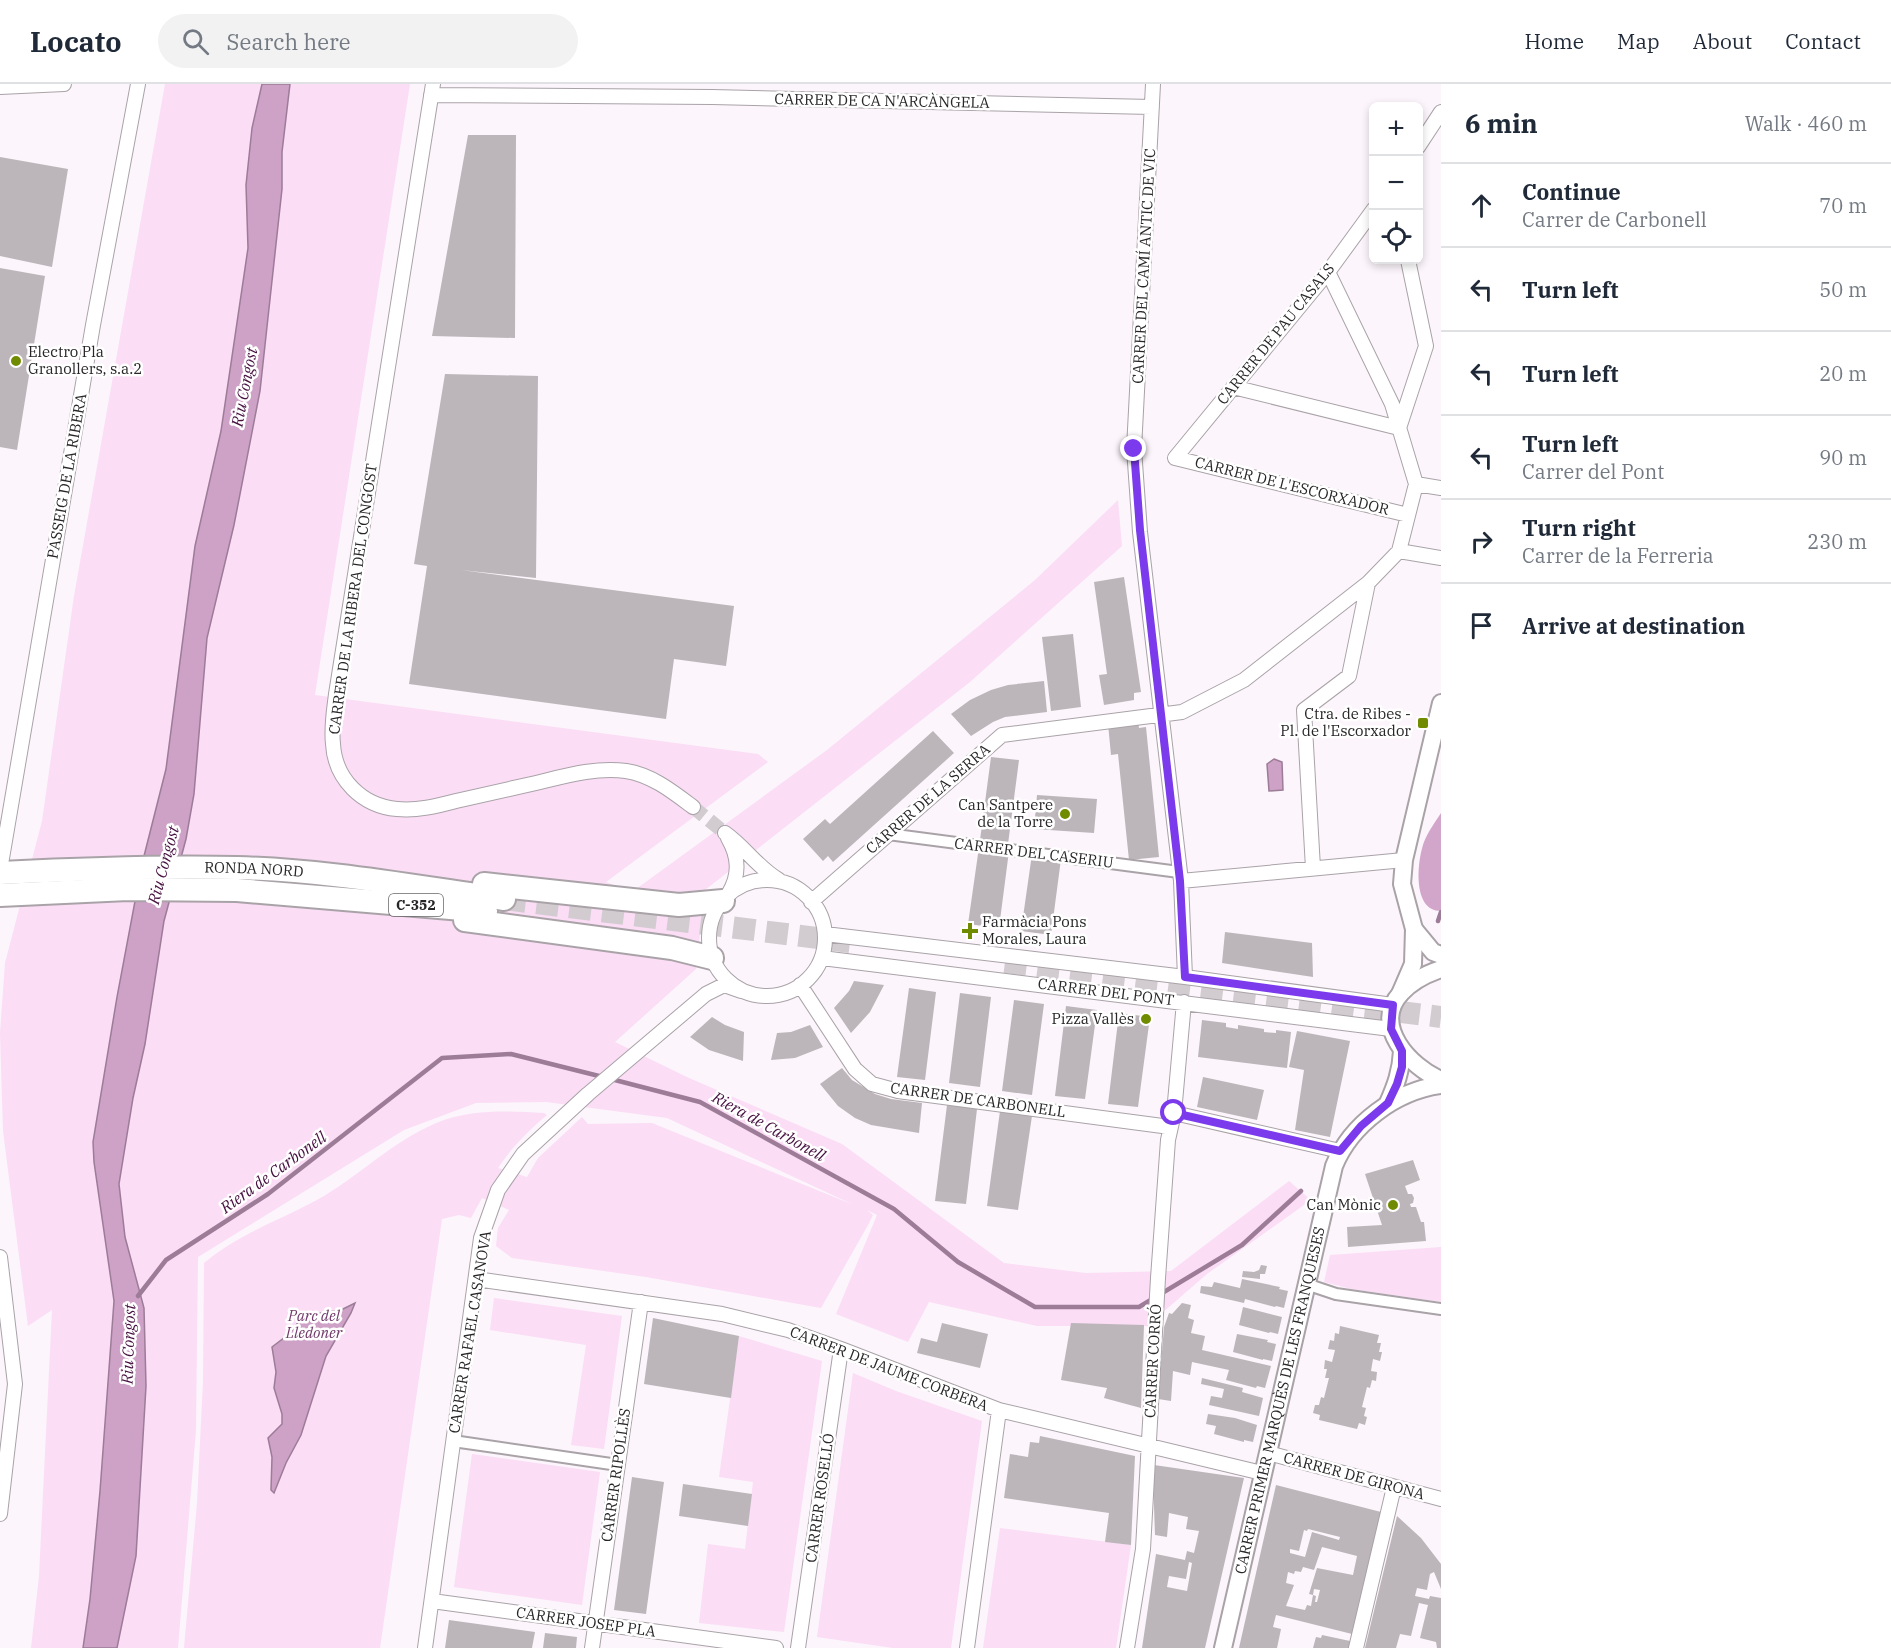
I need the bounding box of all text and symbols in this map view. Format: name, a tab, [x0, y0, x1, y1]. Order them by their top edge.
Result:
search box	[158, 14, 578, 68]
text: Locato	[30, 23, 122, 60]
icon: search	[179, 25, 212, 58]
text: Search here	[227, 27, 351, 56]
text: Home	[1524, 27, 1584, 55]
text: Map	[1617, 27, 1660, 55]
text: About	[1693, 27, 1752, 55]
text: Contact	[1785, 27, 1861, 55]
street label: CARRER DE CA N'ARCÀNGELA	[774, 89, 991, 112]
map controls	[1369, 102, 1423, 264]
button: +	[1369, 102, 1423, 156]
text: 6 min	[1465, 106, 1538, 140]
text: Walk · 460 m	[1745, 110, 1867, 137]
street label: CARRER DEL CAMÍ ANTIC DE VIC	[1128, 148, 1159, 384]
button: −	[1369, 156, 1423, 210]
text: Continue	[1522, 177, 1621, 206]
icon: ahead	[1465, 189, 1498, 222]
text: 70 m	[1819, 192, 1867, 219]
text: Carrer de Carbonell	[1522, 206, 1707, 233]
button: locate	[1369, 210, 1423, 264]
street label: CARRER DE PAU CASALS	[1213, 259, 1339, 408]
icon: left	[1465, 273, 1498, 306]
text: Turn left	[1522, 275, 1618, 304]
text: 50 m	[1819, 276, 1867, 303]
place label: Electro Pla Granollers, s.a.2	[28, 342, 142, 378]
water label: Riu Congost	[226, 344, 262, 429]
marker: Electro Pla Granollers, s.a.2	[9, 354, 23, 368]
icon: left	[1465, 357, 1498, 390]
text: Turn left	[1522, 359, 1618, 388]
text: 20 m	[1819, 360, 1867, 387]
street label: PASSEIG DE LA RIBERA	[43, 391, 91, 560]
text: Turn left	[1522, 429, 1618, 458]
route end	[1120, 435, 1146, 461]
icon: left	[1465, 441, 1498, 474]
text: 90 m	[1819, 444, 1867, 471]
street label: CARRER DE L'ESCORXADOR	[1193, 452, 1391, 519]
text: Carrer del Pont	[1522, 458, 1664, 485]
street label: CARRER DE LA RIBERA DEL CONGOST	[324, 462, 381, 736]
text: Turn right	[1522, 513, 1636, 542]
icon: right	[1465, 525, 1498, 558]
text: 230 m	[1807, 528, 1867, 555]
text: Carrer de la Ferreria	[1522, 542, 1714, 569]
icon: arrive	[1465, 609, 1498, 642]
text: Arrive at destination	[1522, 611, 1745, 640]
place label: Ctra. de Ribes - Pl. de l'Escorxador	[1280, 704, 1411, 740]
marker: Ctra. de Ribes - Pl. de l'Escorxador	[1416, 716, 1430, 730]
street label: CARRER DE LA SERRA	[862, 739, 994, 858]
place label: Can Santpere de la Torre	[958, 795, 1053, 831]
marker: Can Santpere de la Torre	[1058, 807, 1072, 821]
water label: Riu Congost	[143, 822, 183, 907]
street label: CARRER DEL CASERIU	[953, 833, 1115, 872]
street label: RONDA NORD	[204, 857, 304, 881]
road number: C-352	[389, 894, 443, 916]
place label: Farmàcia Pons Morales, Laura	[982, 912, 1087, 948]
marker: Farmàcia Pons Morales, Laura	[963, 924, 977, 938]
street label: CARRER DEL PONT	[1037, 974, 1176, 1009]
place label: Pizza Vallès	[1051, 1009, 1134, 1028]
marker: Pizza Vallès	[1139, 1012, 1153, 1026]
street label: CARRER DE CARBONELL	[889, 1078, 1067, 1121]
water label: Riera de Carbonell	[708, 1086, 829, 1166]
route start	[1160, 1099, 1186, 1125]
water label: Riera de Carbonell	[215, 1127, 330, 1218]
place label: Can Mònic	[1307, 1195, 1381, 1214]
marker: Can Mònic	[1386, 1198, 1400, 1212]
street label: CARRER PRIMER MARQUÈS DE LES FRANQUESES	[1230, 1225, 1329, 1576]
street label: CARRER RAFAEL CASANOVA	[444, 1229, 495, 1435]
water label: Riu Congost	[117, 1302, 139, 1386]
street label: CARRER CORRÓ	[1140, 1303, 1165, 1418]
park label: Parc del Lledoner	[285, 1306, 343, 1342]
street label: CARRER DE JAUME CORBERA	[787, 1322, 992, 1415]
street label: CARRER RIPOLLÈS	[597, 1407, 634, 1543]
street label: CARRER ROSELLÓ	[801, 1432, 838, 1564]
street label: CARRER DE GIRONA	[1281, 1448, 1427, 1504]
street label: CARRER JOSEP PLA	[515, 1602, 658, 1641]

